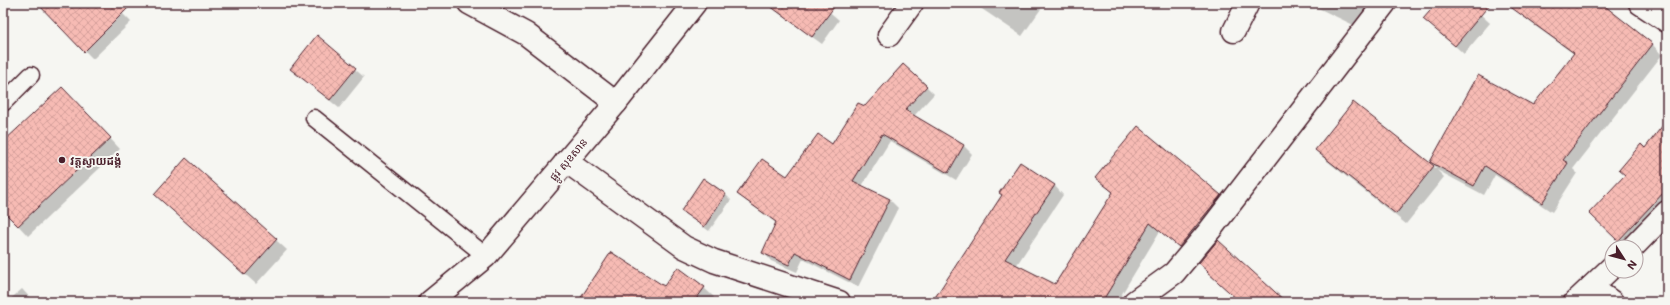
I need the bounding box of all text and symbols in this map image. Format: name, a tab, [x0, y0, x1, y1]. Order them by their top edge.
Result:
street label: ផ្លូវ សុខសាន	[546, 134, 593, 186]
place label: វត្តស្វាយដង្គំ	[70, 153, 122, 168]
marker: វត្តស្វាយដង្គំ	[57, 155, 67, 165]
north arrow	[1604, 239, 1644, 279]
text: N	[1624, 257, 1641, 273]

